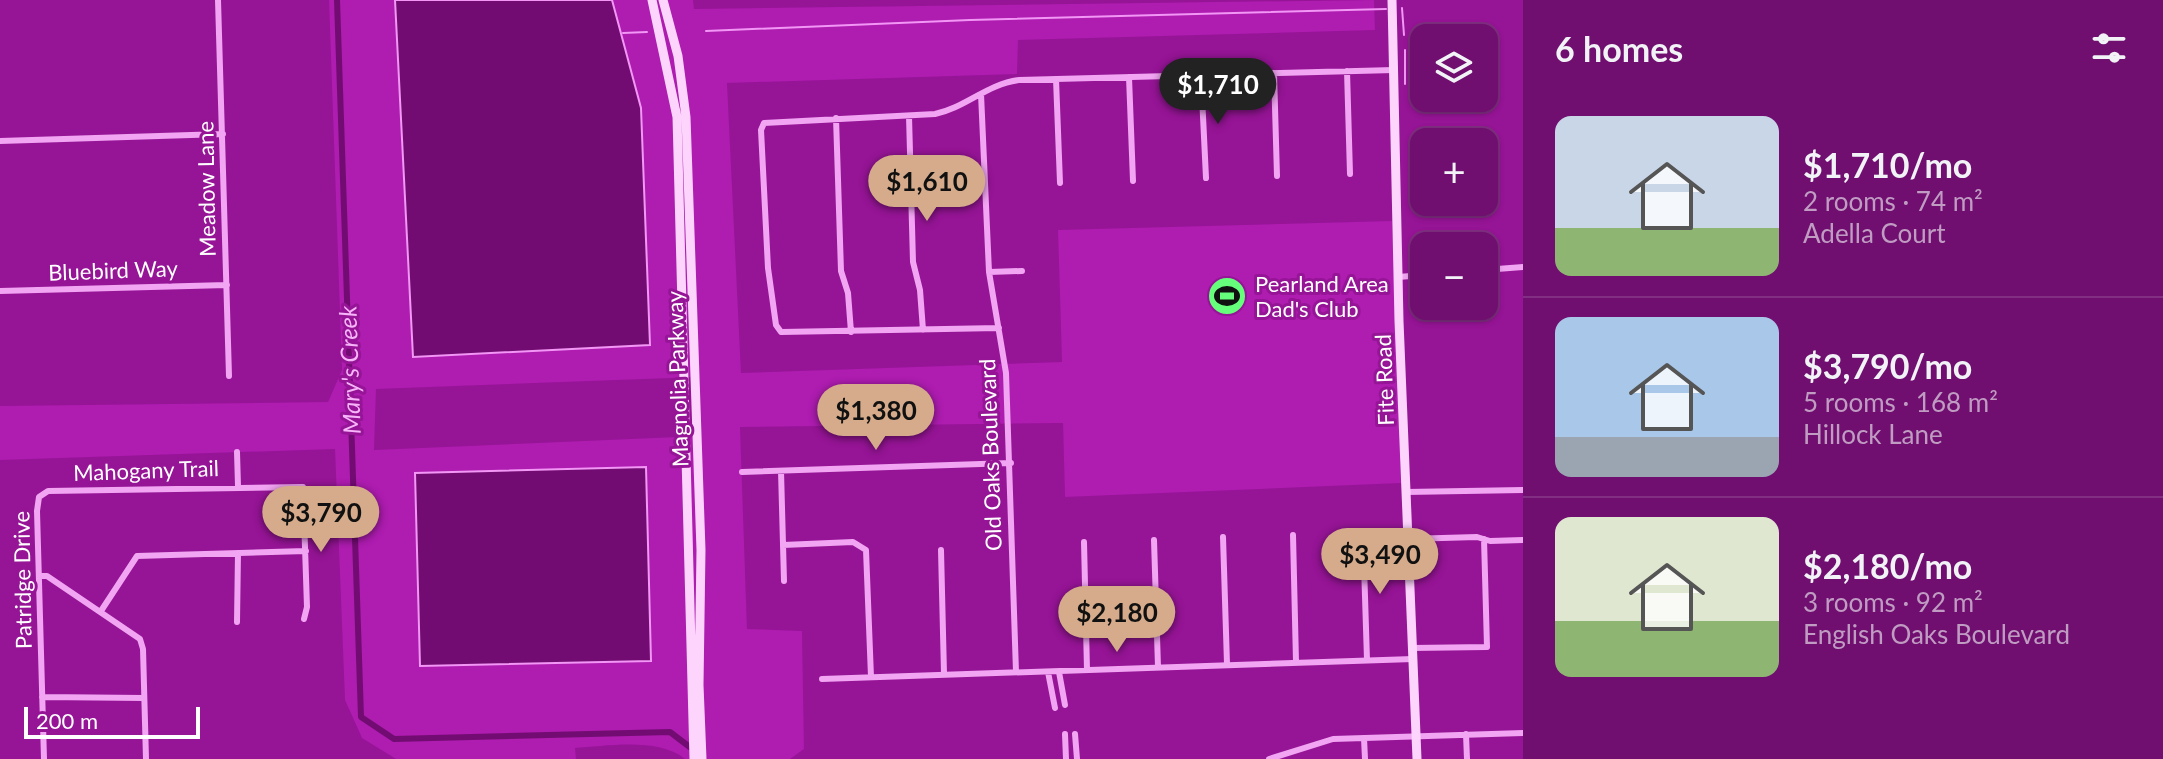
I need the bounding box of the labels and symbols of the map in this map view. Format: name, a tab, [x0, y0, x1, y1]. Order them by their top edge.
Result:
pin: $1,710	[1153, 58, 1283, 126]
street label: Meadow Lane	[191, 121, 221, 257]
pin: $1,610	[862, 155, 992, 223]
street label: Bluebird Way	[48, 254, 179, 286]
place label: Pearland Area Dad's Club	[1255, 270, 1389, 322]
sports icon: Pearland Area Dad's Club	[1206, 275, 1248, 317]
street label: Magnolia Parkway	[660, 290, 694, 468]
water label: Mary's Creek	[332, 304, 366, 435]
street label: Fite Road	[1369, 334, 1399, 426]
street label: Old Oaks Boulevard	[973, 358, 1007, 552]
pin: $1,380	[811, 384, 941, 452]
street label: Mahogany Trail	[73, 454, 219, 486]
pin: $3,790	[256, 486, 386, 554]
street label: Patridge Drive	[7, 511, 37, 649]
pin: $3,490	[1315, 528, 1445, 596]
pin: $2,180	[1052, 586, 1182, 654]
scale bar	[24, 703, 200, 739]

